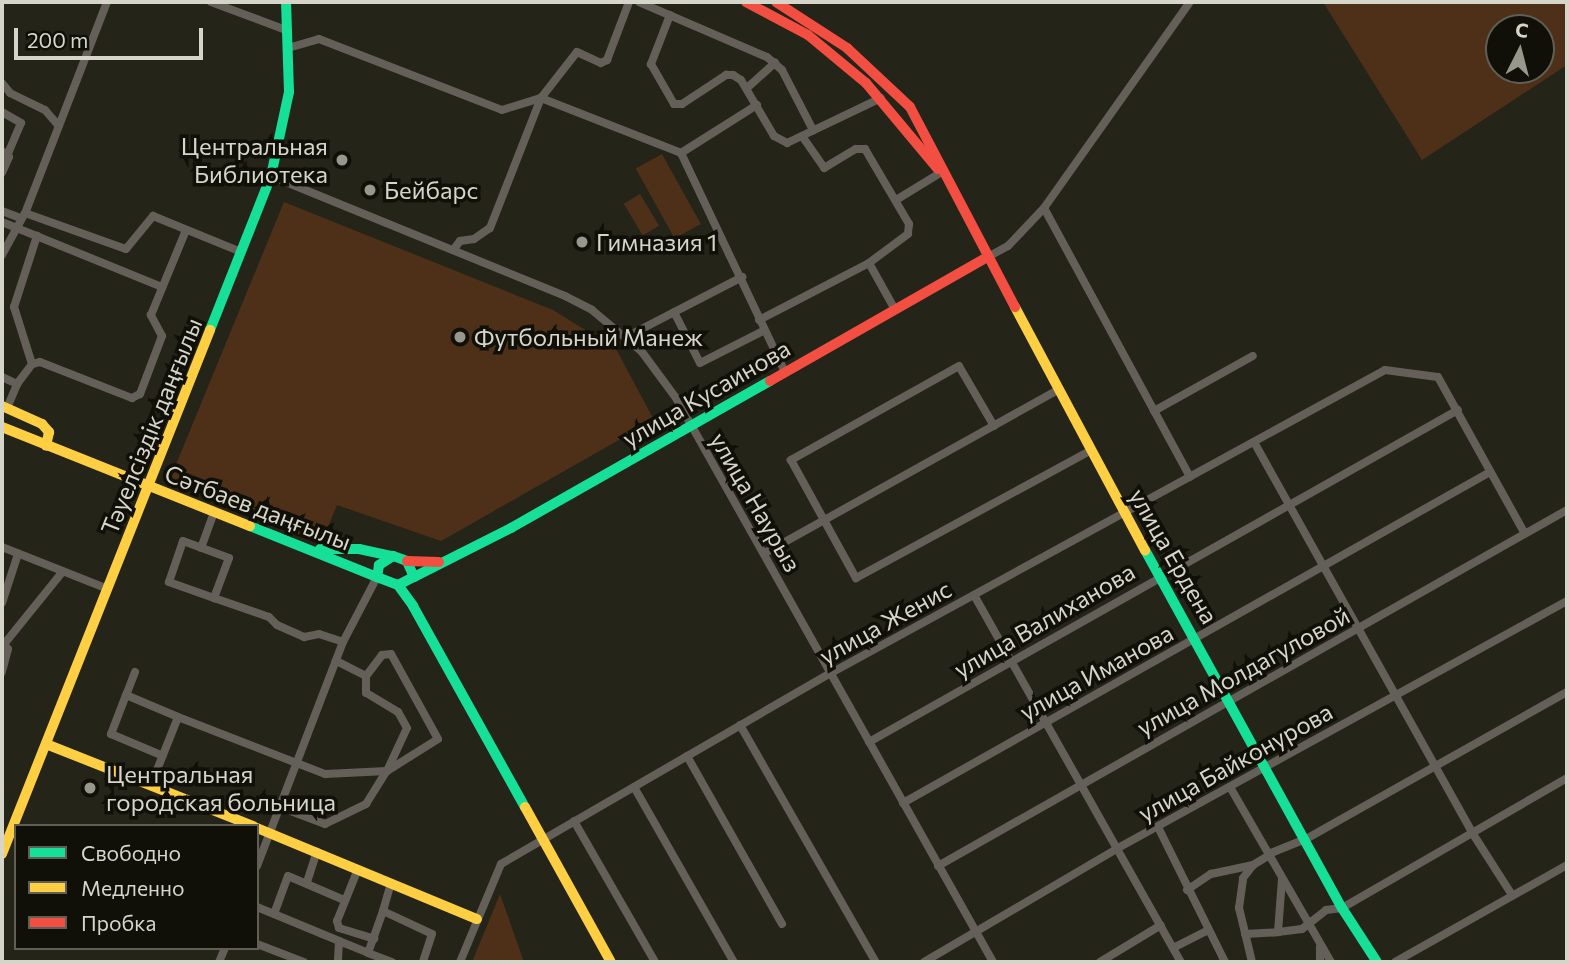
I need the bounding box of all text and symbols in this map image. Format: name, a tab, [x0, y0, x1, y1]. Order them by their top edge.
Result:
scale bar	[18, 14, 206, 58]
north arrow	[1485, 14, 1555, 84]
text: С	[1514, 17, 1530, 42]
text: 200 m	[27, 27, 88, 52]
place label: Центральная Библиотека	[181, 132, 328, 188]
marker: Центральная Библиотека	[334, 152, 350, 168]
place label: Бейбарс	[384, 176, 478, 204]
marker: Бейбарс	[362, 182, 378, 198]
place label: Гимназия 1	[596, 228, 717, 256]
marker: Гимназия 1	[574, 234, 590, 250]
street label: Тәуелсіздік даңғылы	[94, 313, 208, 539]
place label: Футбольный Манеж	[474, 323, 703, 351]
marker: Футбольный Манеж	[452, 329, 468, 345]
street label: улица Кусаинова	[617, 333, 795, 453]
street label: улица Наурыз	[705, 427, 807, 577]
street label: Сәтбаев даңғылы	[161, 458, 355, 556]
street label: улица Ердена	[1124, 483, 1224, 629]
street label: улица Валиханова	[948, 556, 1140, 684]
street label: улица Женис	[814, 574, 956, 670]
street label: улица Молдагуловой	[1132, 601, 1354, 741]
street label: улица Иманова	[1014, 618, 1178, 726]
street label: улица Байконурова	[1133, 697, 1337, 827]
place label: Центральная городская больница	[106, 760, 336, 816]
marker: Центральная городская больница	[80, 778, 100, 798]
legend	[14, 824, 259, 950]
text: Свободно	[81, 840, 181, 865]
text: Медленно	[81, 875, 185, 900]
text: Пробка	[81, 910, 156, 935]

